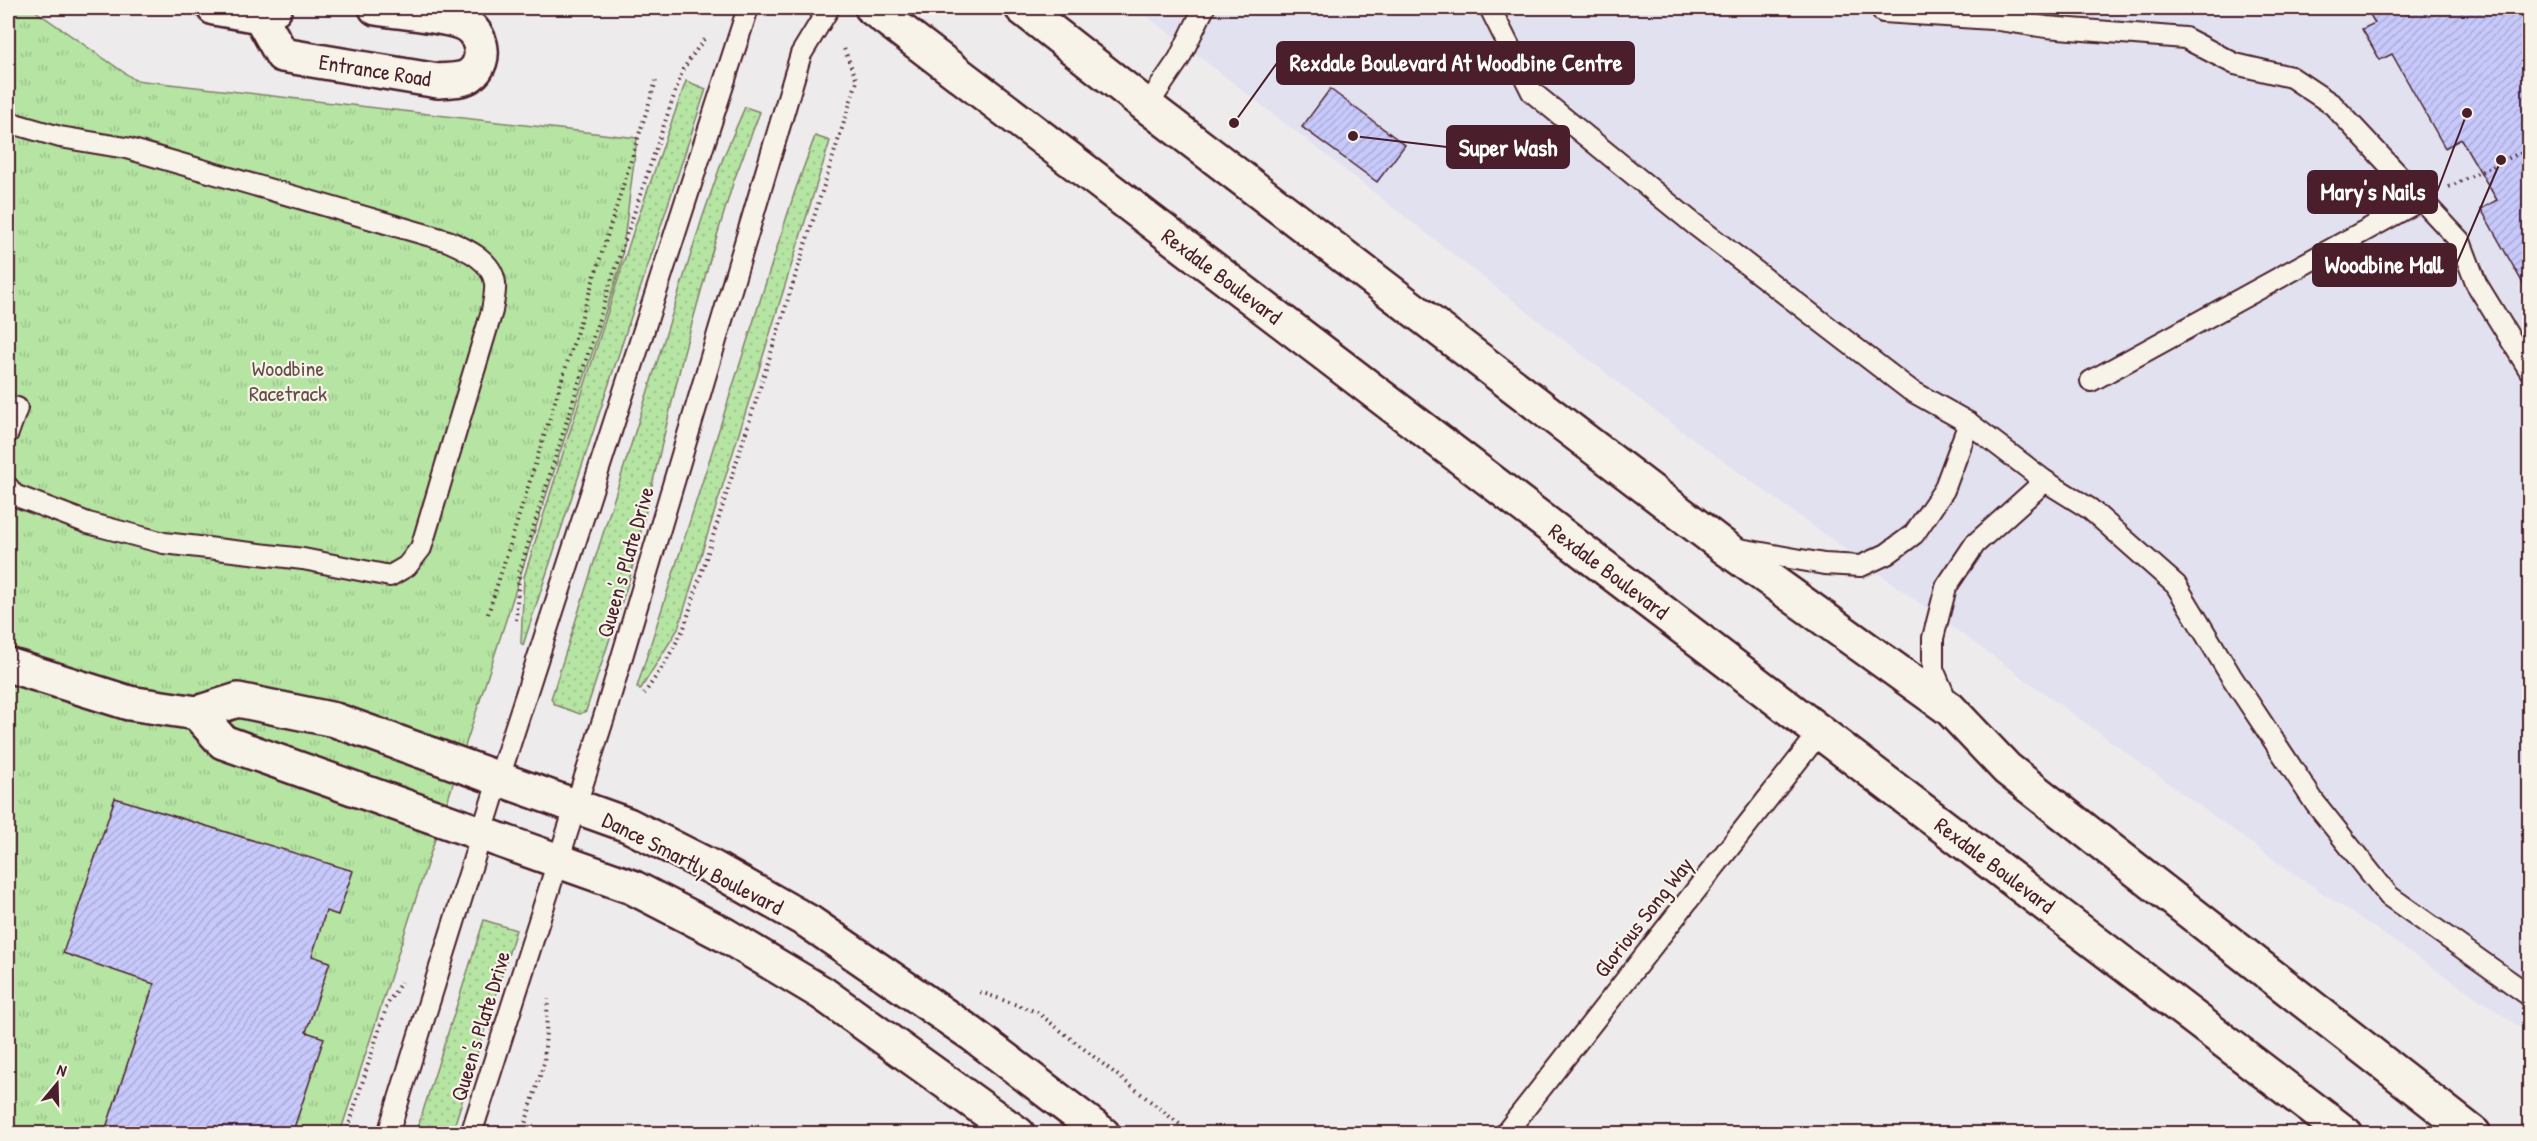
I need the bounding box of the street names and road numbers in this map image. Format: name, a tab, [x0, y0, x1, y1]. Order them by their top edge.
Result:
street label: Entrance Road	[317, 46, 433, 94]
street label: Rexdale Boulevard	[1156, 221, 1289, 331]
street label: Queen's Plate Drive	[589, 483, 661, 641]
street label: Rexdale Boulevard	[1543, 516, 1676, 626]
street label: Dance Smartly Boulevard	[597, 804, 789, 922]
street label: Rexdale Boulevard	[1929, 810, 2062, 920]
street label: Glorious Song Way	[1587, 851, 1699, 983]
street label: Queen's Plate Drive	[443, 947, 517, 1105]

